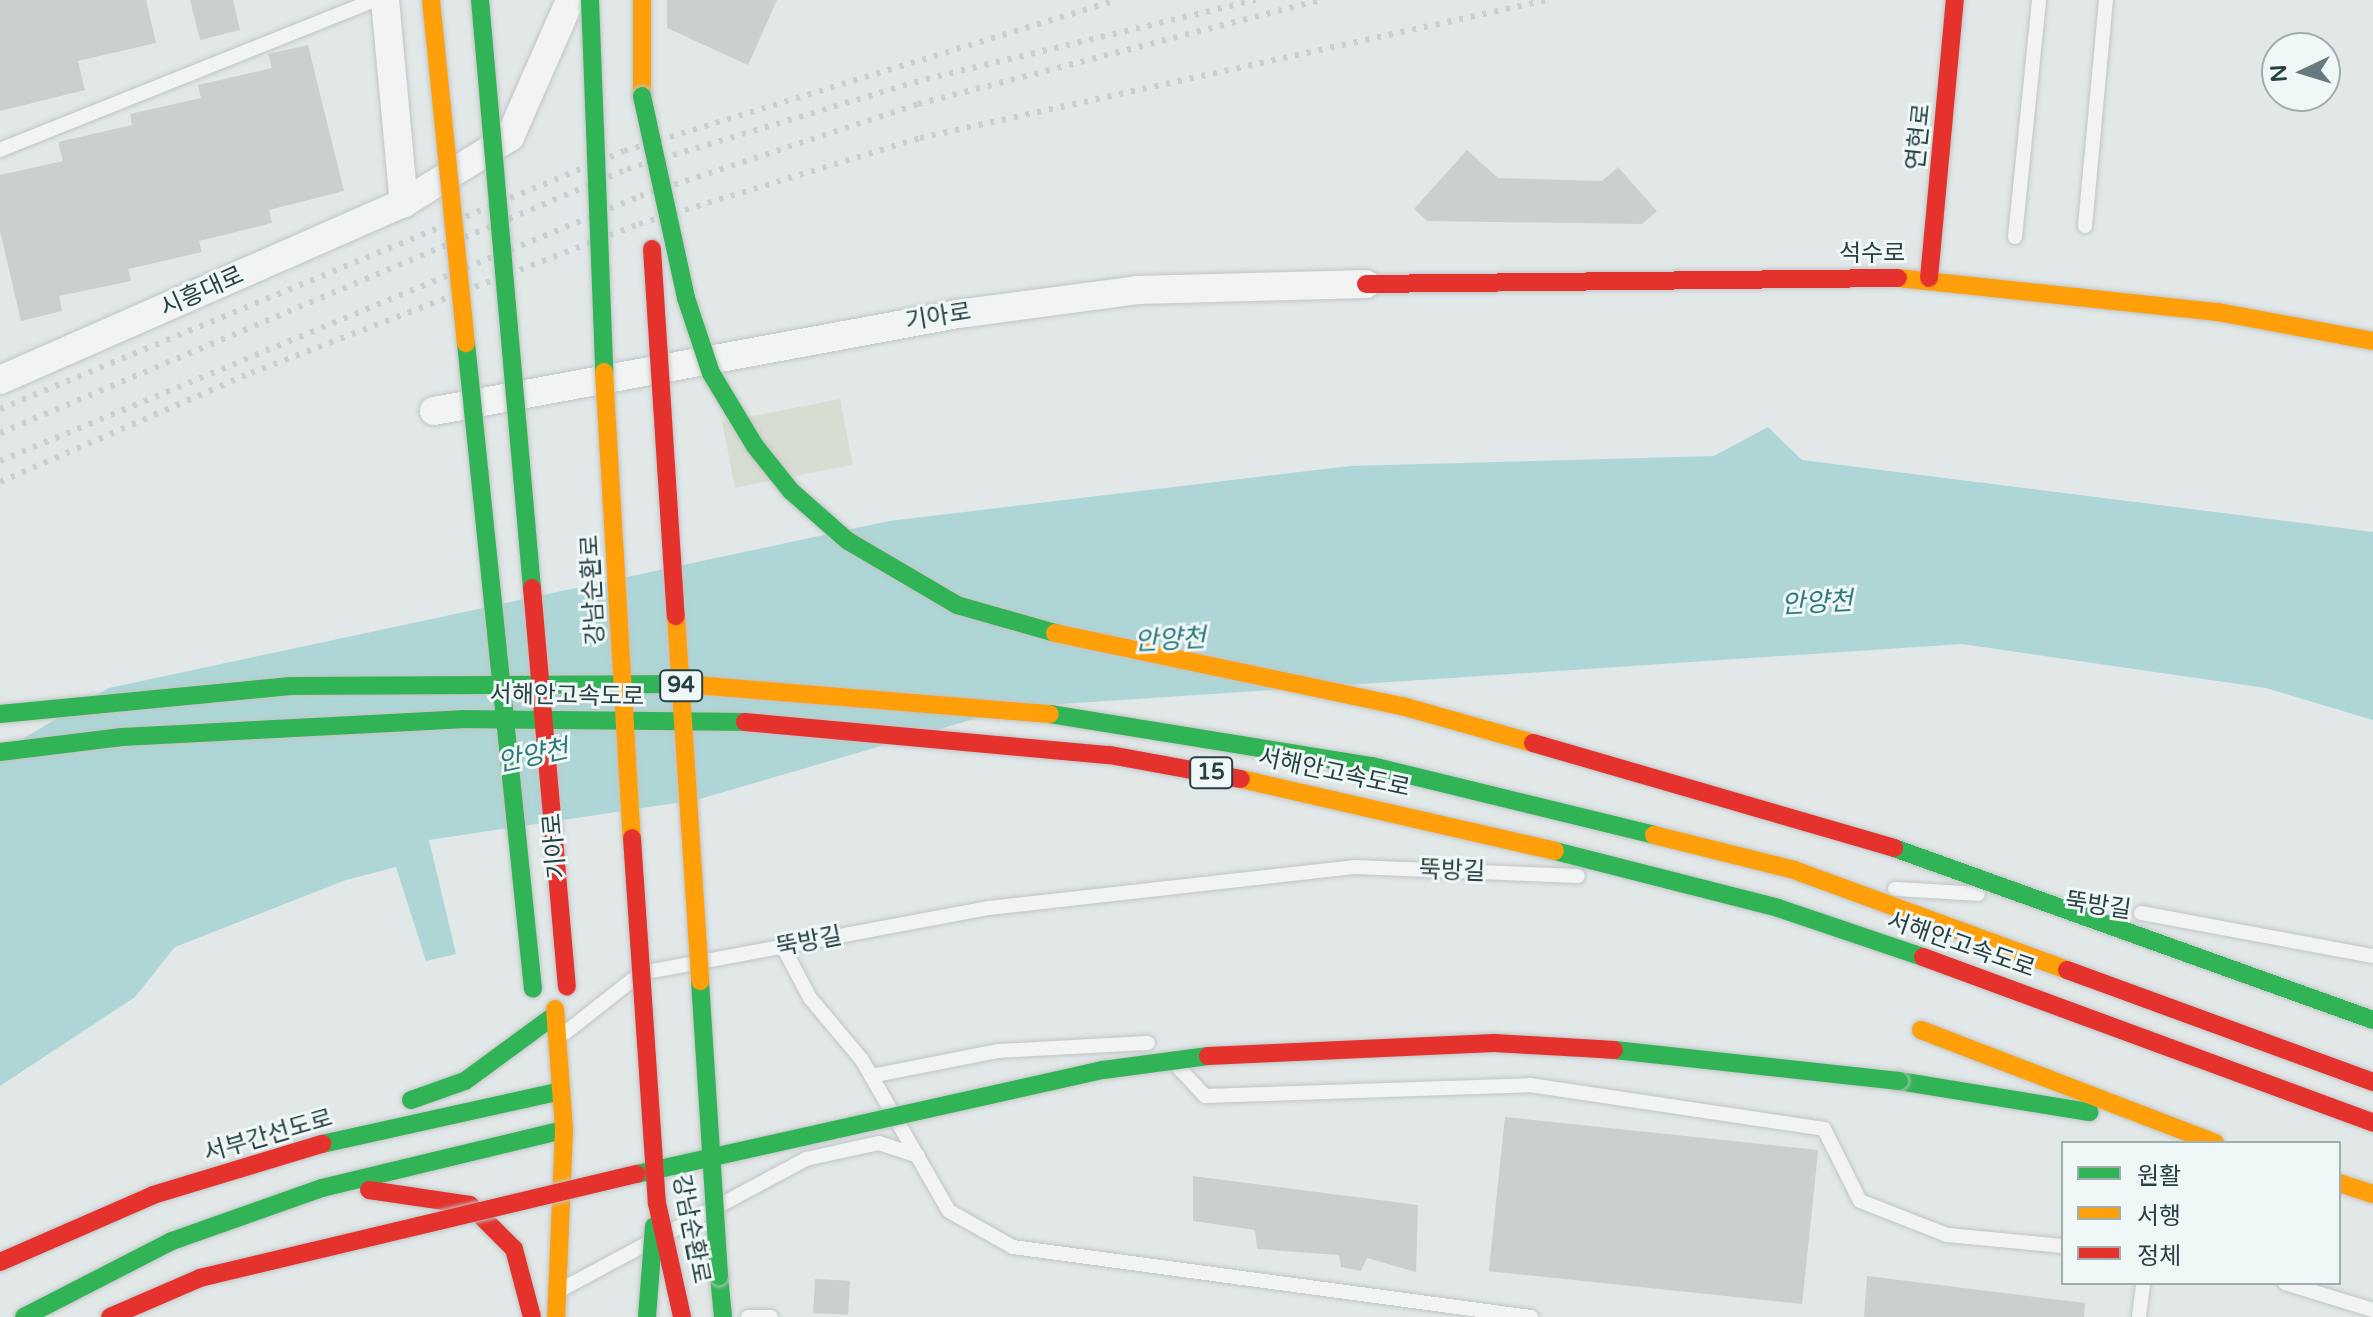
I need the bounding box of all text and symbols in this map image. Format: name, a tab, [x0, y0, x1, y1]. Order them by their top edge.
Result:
north arrow	[2261, 32, 2341, 112]
text: N	[2265, 64, 2293, 83]
street label: 연현로	[1901, 103, 1937, 171]
street label: 석수로	[1839, 240, 1905, 268]
street label: 시흥대로	[156, 261, 248, 323]
street label: 기아로	[903, 298, 973, 336]
street label: 강남순환로	[576, 534, 610, 646]
water label: 안양천	[1780, 586, 1854, 620]
water label: 안양천	[1133, 623, 1207, 657]
road number: 94	[659, 668, 703, 704]
street label: 서해안고속도로	[489, 680, 645, 712]
water label: 안양천	[495, 733, 571, 779]
street label: 서해안고속도로	[1255, 743, 1413, 803]
road number: 15	[1189, 755, 1233, 791]
street label: 기아로	[538, 812, 572, 880]
street label: 뚝방길	[1418, 855, 1486, 887]
street label: 뚝방길	[2063, 887, 2133, 925]
street label: 서해안고속도로	[1883, 906, 2039, 984]
street label: 뚝방길	[774, 922, 844, 962]
street label: 서부간선도로	[200, 1104, 336, 1168]
legend	[2061, 1141, 2341, 1285]
text: 원활	[2137, 1162, 2181, 1191]
street label: 강남순환로	[666, 1172, 716, 1286]
text: 서행	[2137, 1202, 2181, 1231]
text: 정체	[2137, 1242, 2181, 1271]

